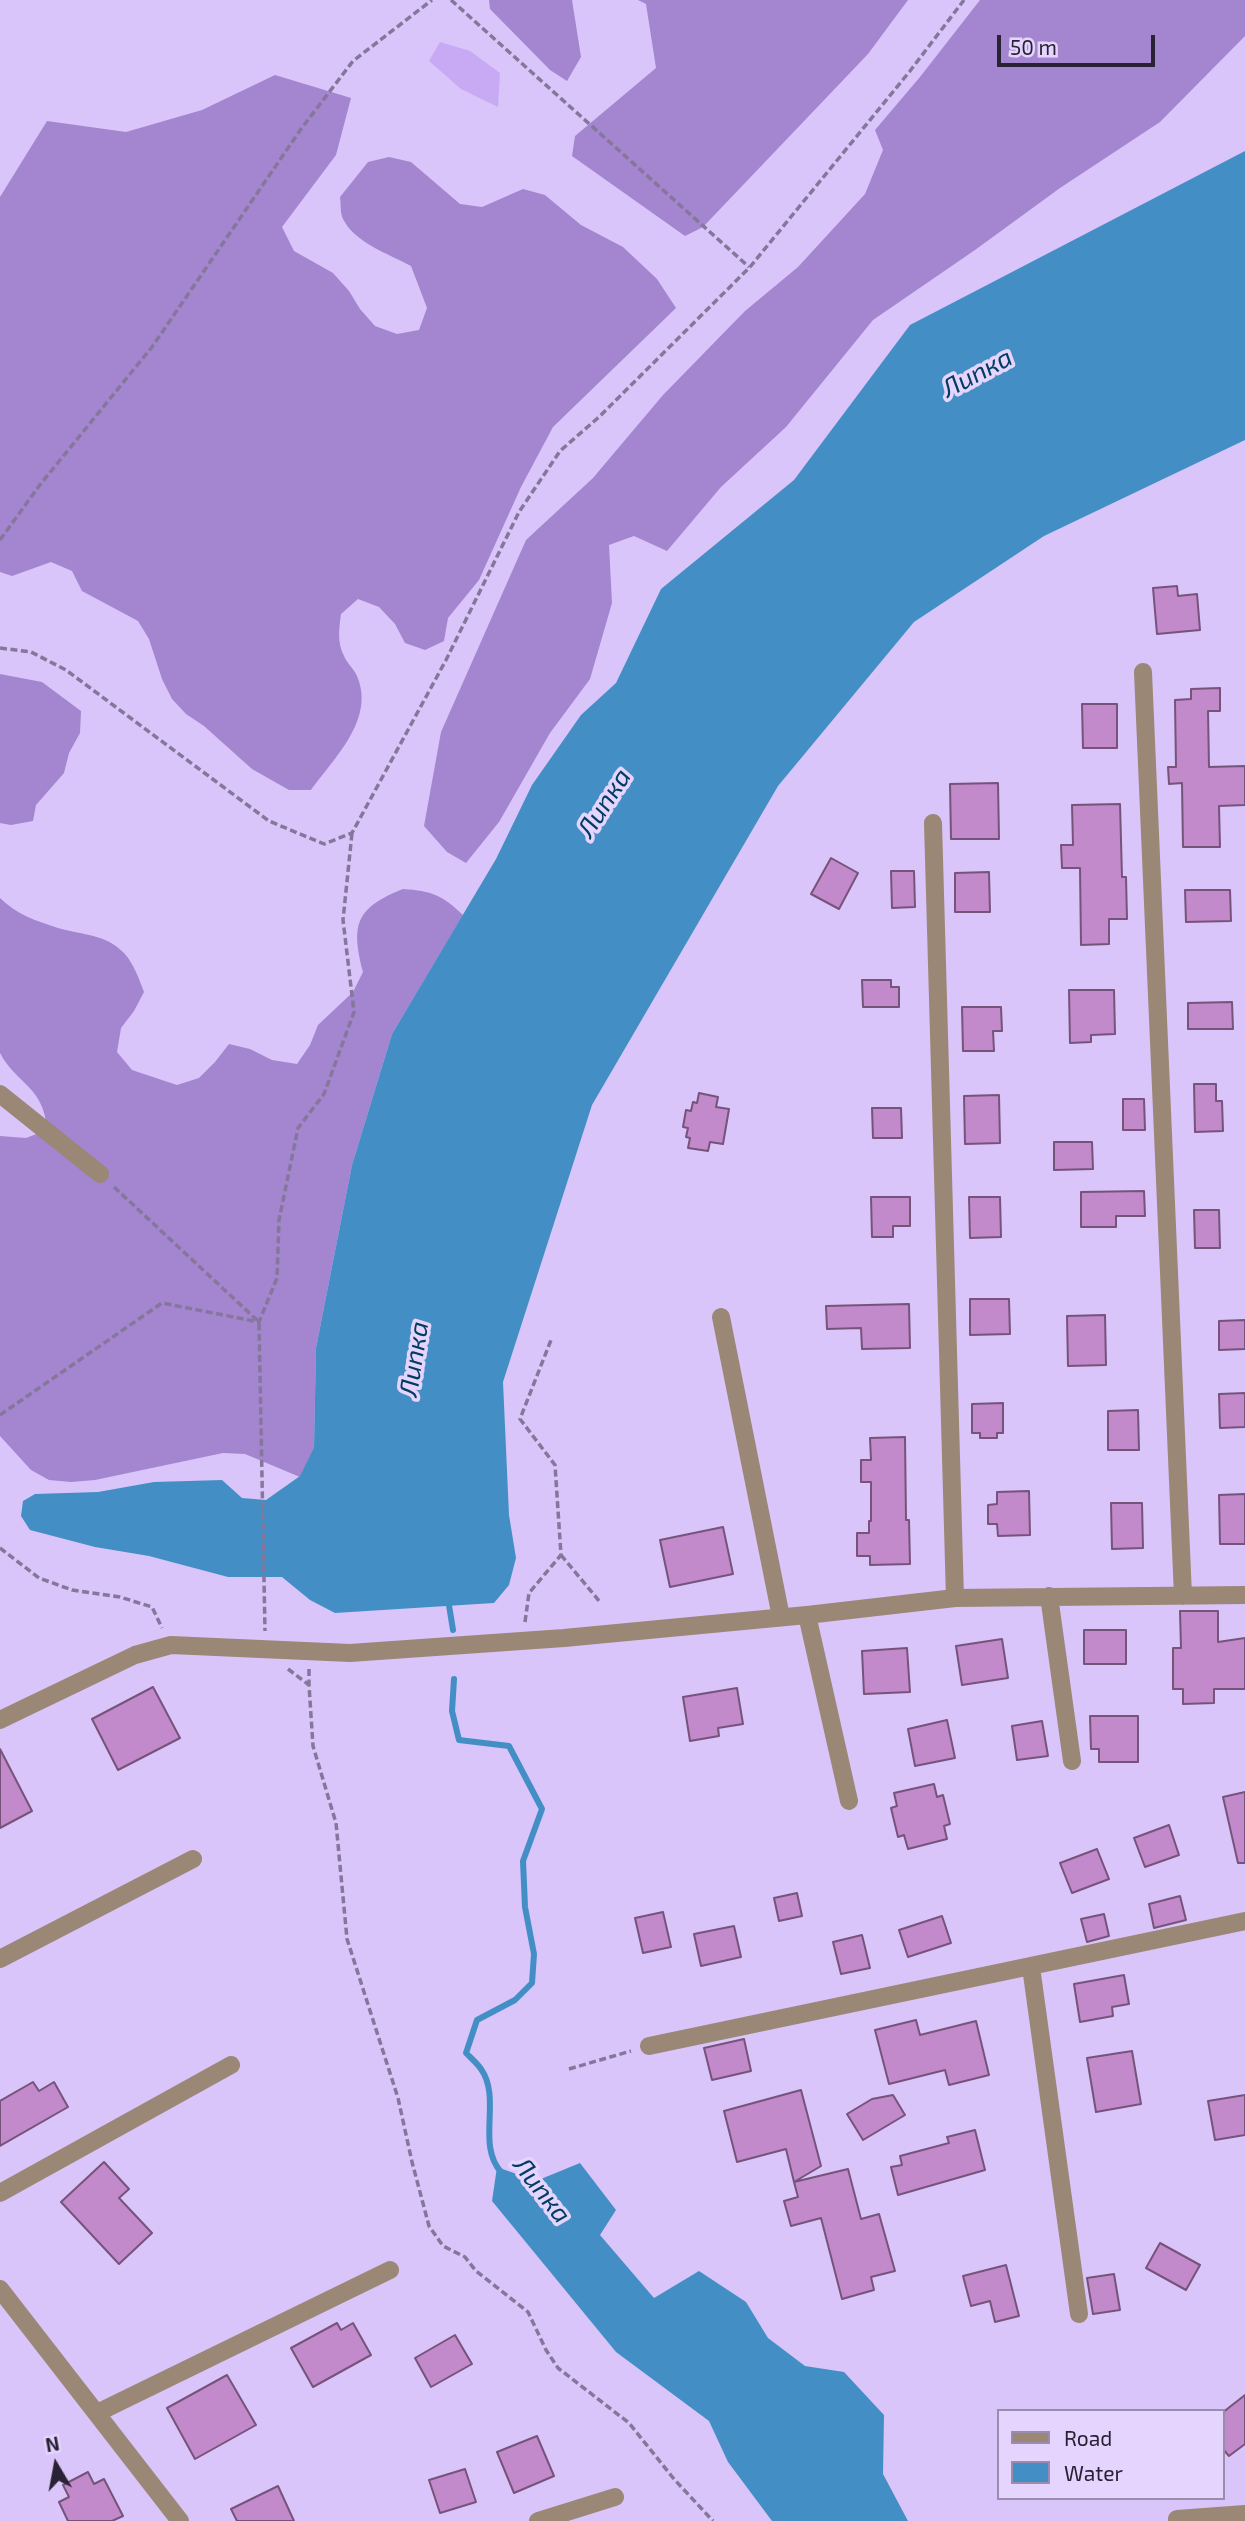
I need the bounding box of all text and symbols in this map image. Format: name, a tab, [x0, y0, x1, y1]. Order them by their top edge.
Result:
scale bar	[1000, 21, 1158, 65]
text: 50 m	[1010, 34, 1057, 59]
water label: Липка	[936, 341, 1018, 405]
water label: Липка	[570, 763, 638, 843]
water label: Липка	[393, 1319, 435, 1399]
water label: Липка	[506, 2151, 578, 2229]
legend	[996, 2409, 1224, 2500]
text: Road	[1064, 2425, 1112, 2450]
north arrow	[21, 2430, 91, 2500]
text: N	[44, 2431, 61, 2456]
text: Water	[1064, 2460, 1123, 2485]

